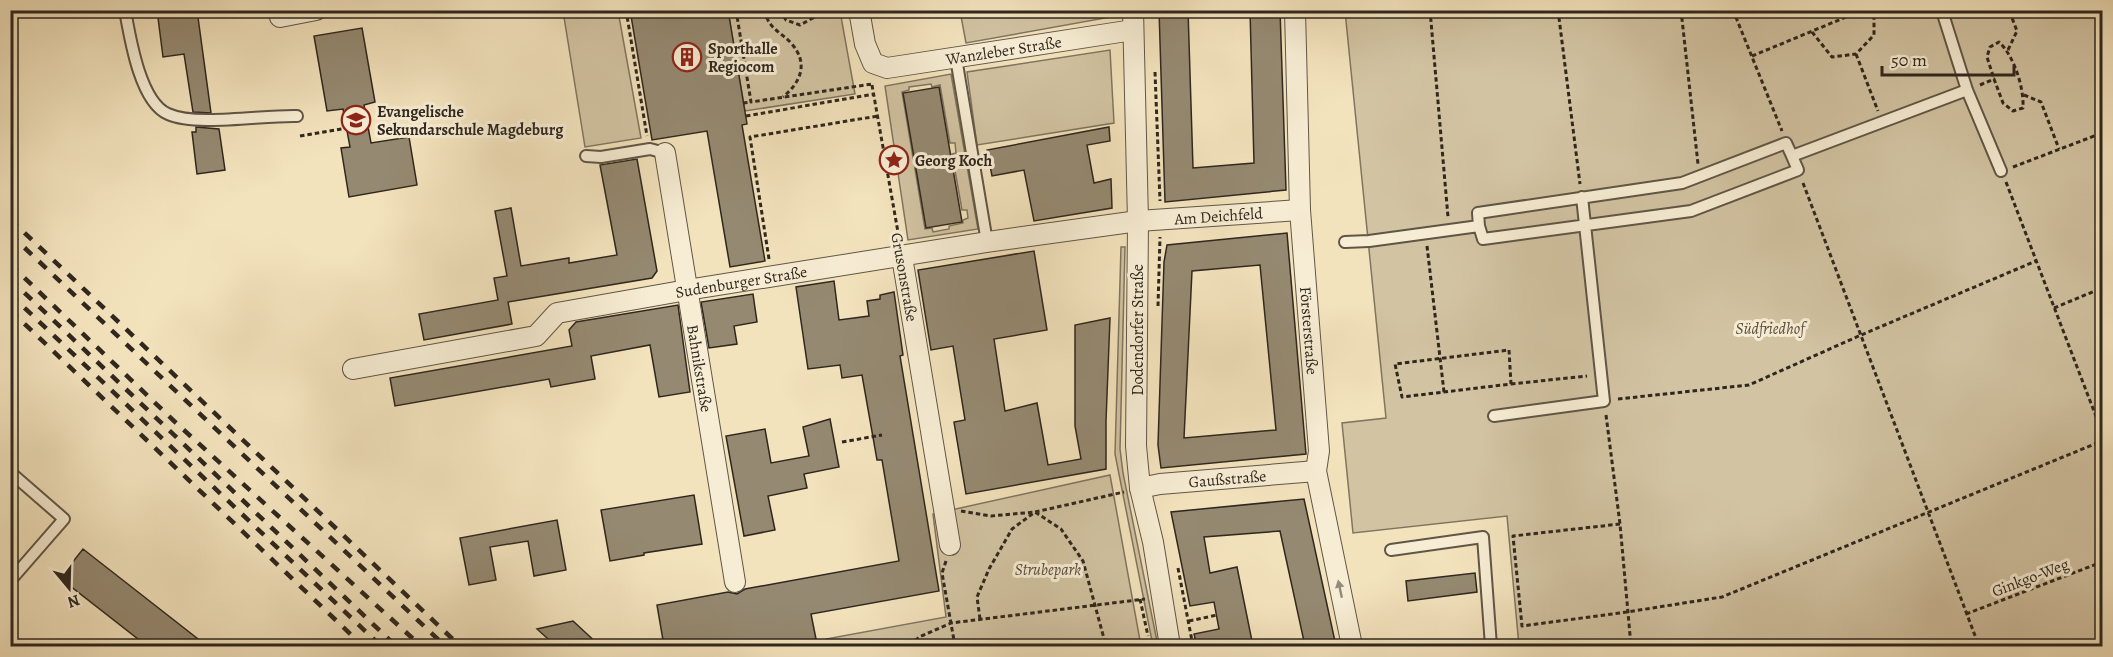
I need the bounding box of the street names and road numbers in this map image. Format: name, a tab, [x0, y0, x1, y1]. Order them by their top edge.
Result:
street label: Wanzleber Straße	[943, 31, 1063, 71]
street label: Am Deichfeld	[1173, 203, 1264, 231]
street label: Grusonstraße	[885, 231, 923, 323]
street label: Sudenburger Straße	[674, 261, 809, 304]
street label: Dodendorfer Straße	[1127, 264, 1149, 396]
street label: Försterstraße	[1294, 286, 1323, 376]
street label: Bahnikstraße	[681, 323, 717, 414]
street label: Gaußstraße	[1188, 465, 1267, 494]
street label: Ginkgo-Weg	[1989, 553, 2072, 603]

